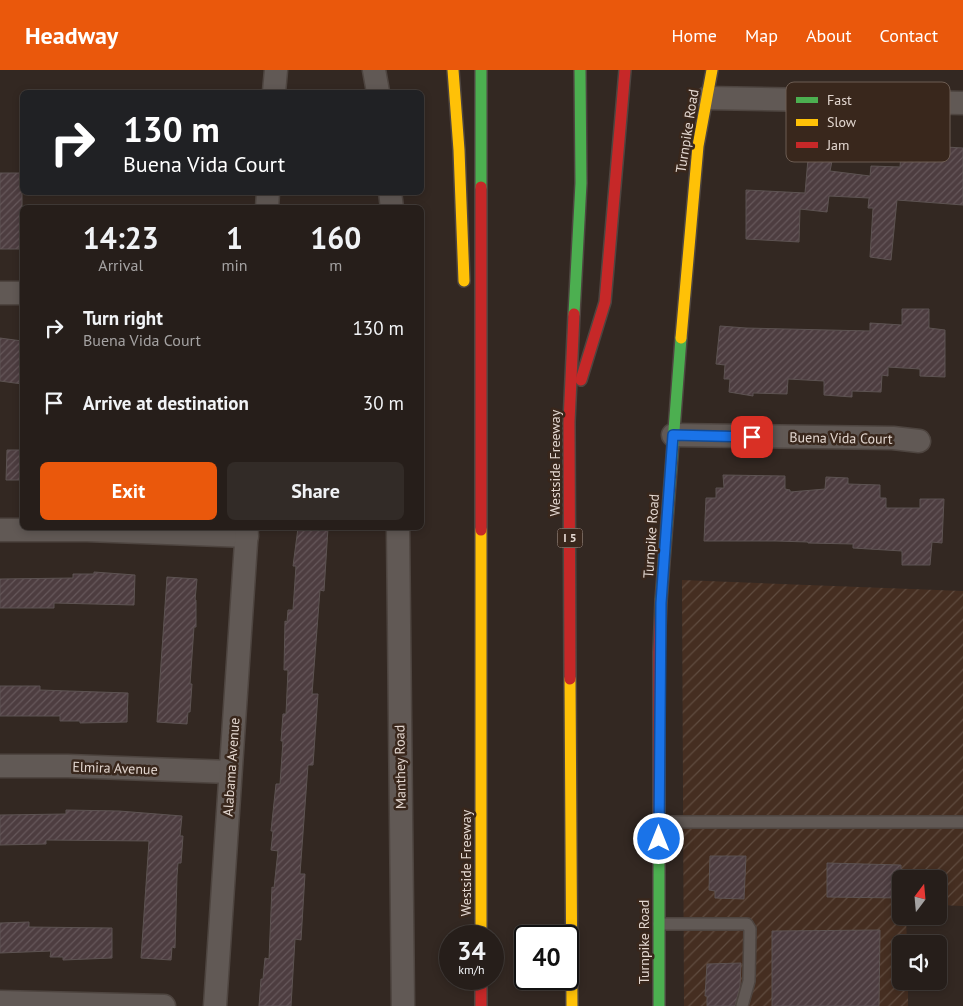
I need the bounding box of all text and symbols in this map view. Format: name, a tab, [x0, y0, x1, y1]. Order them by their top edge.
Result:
text: Headway	[25, 20, 118, 51]
text: Home	[671, 24, 717, 47]
text: Map	[745, 24, 778, 47]
text: About	[806, 24, 852, 47]
text: Contact	[880, 24, 938, 47]
legend	[786, 82, 950, 162]
street label: Turnpike Road	[671, 88, 703, 174]
text: Fast	[827, 91, 852, 109]
text: 130 m	[123, 106, 220, 152]
icon: right	[40, 110, 105, 175]
text: Slow	[827, 113, 857, 131]
text: Jam	[826, 136, 849, 154]
text: Buena Vida Court	[123, 150, 285, 178]
text: 14:23	[83, 218, 159, 257]
text: 1	[226, 218, 243, 257]
text: 160	[310, 218, 361, 257]
text: Arrival	[98, 255, 143, 275]
text: min	[222, 255, 248, 275]
text: m	[329, 255, 342, 275]
text: Turn right	[83, 306, 163, 330]
icon: right	[40, 314, 68, 342]
text: 130 m	[352, 316, 404, 340]
text: Buena Vida Court	[83, 330, 201, 350]
icon: arrive	[40, 389, 68, 417]
text: Arrive at destination	[83, 391, 249, 415]
text: 30 m	[363, 391, 404, 415]
street label: Westside Freeway	[546, 409, 564, 516]
pin	[731, 416, 773, 458]
icon: arrive	[738, 423, 766, 451]
street label: Buena Vida Court	[789, 428, 893, 448]
button: Exit	[40, 462, 217, 520]
button: Share	[227, 462, 404, 520]
street label: Turnpike Road	[639, 493, 663, 579]
road number: I 5	[558, 528, 582, 548]
street label: Alabama Avenue	[219, 717, 243, 817]
street label: Manthey Road	[390, 725, 410, 809]
street label: Elmira Avenue	[72, 758, 158, 778]
street label: Westside Freeway	[457, 809, 475, 916]
position arrow	[632, 812, 684, 864]
north arrow	[892, 870, 948, 925]
map controls	[892, 870, 947, 990]
street label: Turnpike Road	[635, 900, 653, 984]
speed limit sign: 40	[514, 925, 579, 990]
text: 34	[457, 935, 486, 967]
button: sound	[892, 935, 947, 990]
text: km/h	[458, 962, 485, 977]

